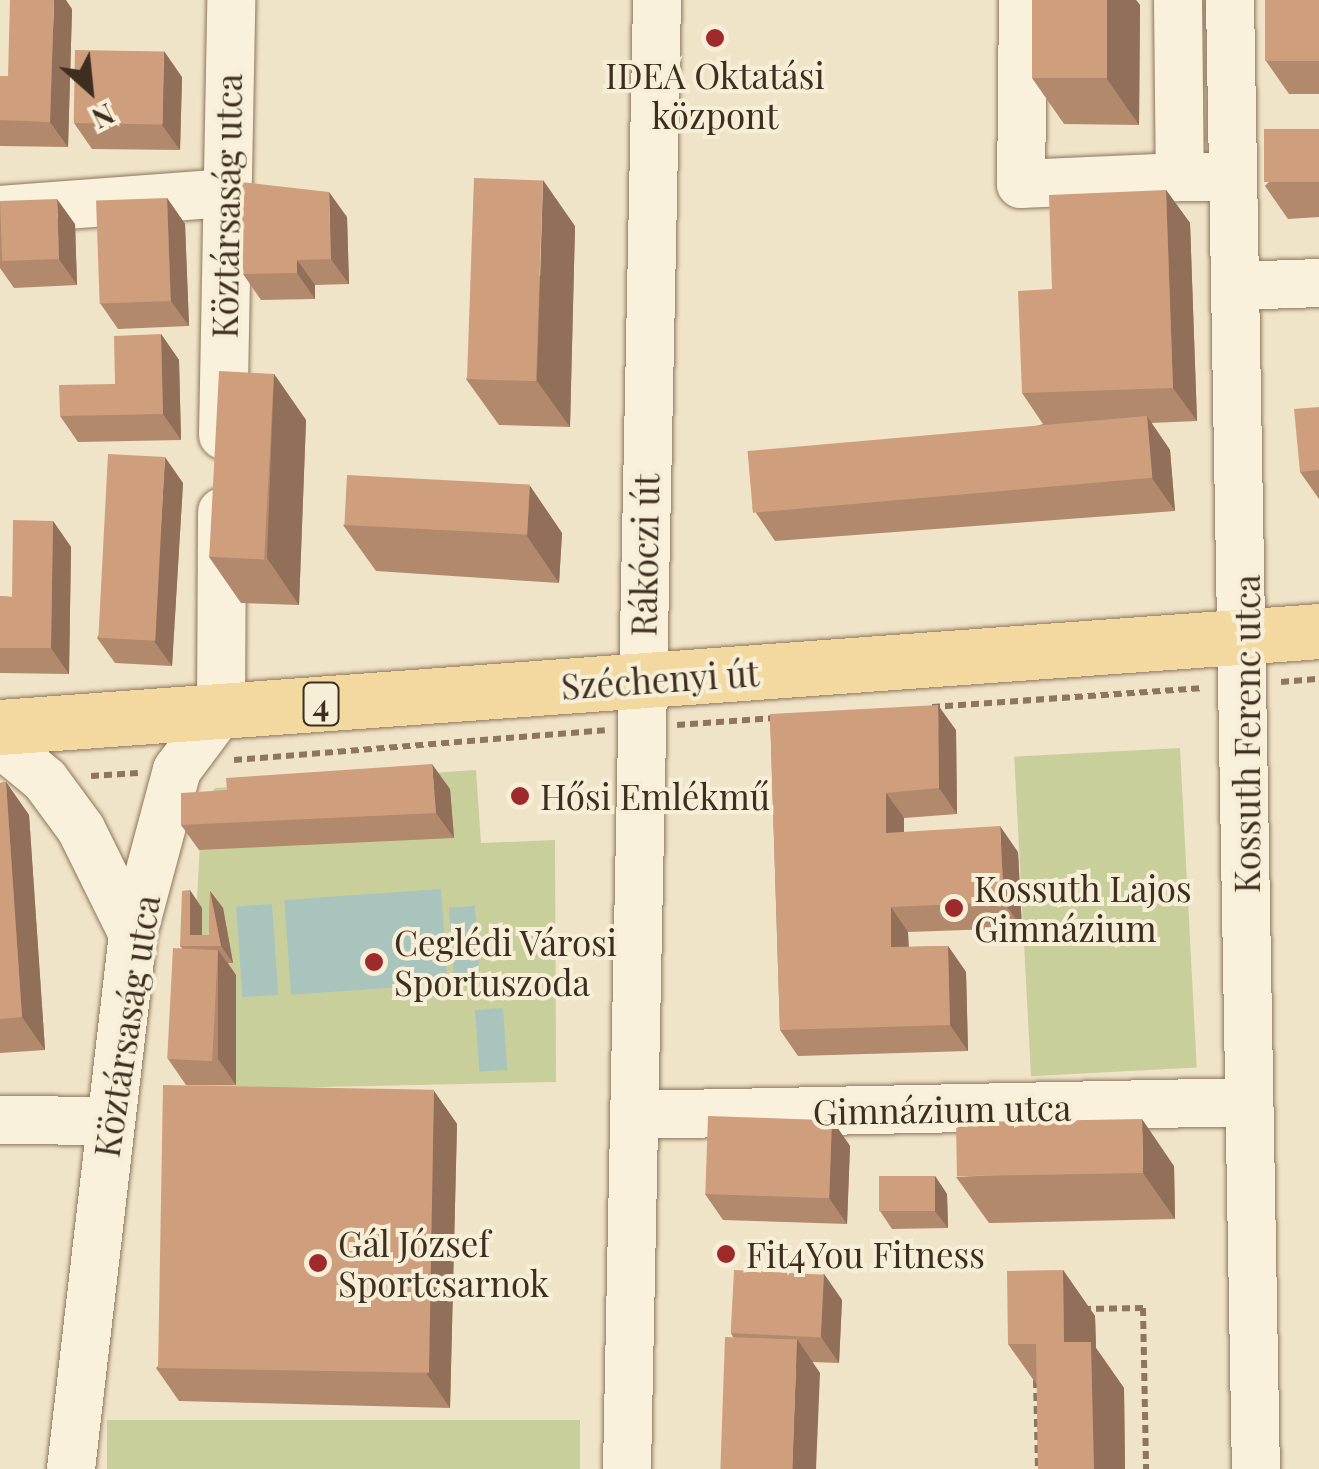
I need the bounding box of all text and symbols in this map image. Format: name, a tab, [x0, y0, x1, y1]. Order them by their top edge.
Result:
marker: IDEA Oktatási központ	[704, 27, 726, 49]
north arrow	[40, 40, 140, 140]
place label: IDEA Oktatási központ	[605, 54, 825, 136]
street label: Köztársaság utca	[203, 73, 249, 339]
text: N	[86, 96, 121, 138]
street label: Rákóczi út	[622, 473, 666, 637]
street label: Kossuth Ferenc utca	[1225, 575, 1267, 893]
street label: Széchenyi út	[560, 651, 760, 707]
road number: 4	[301, 677, 341, 731]
place label: Hősi Emlékmű	[540, 775, 770, 817]
marker: Hősi Emlékmű	[509, 785, 531, 807]
place label: Kossuth Lajos Gimnázium	[974, 867, 1192, 949]
street label: Köztársaság utca	[85, 892, 167, 1160]
marker: Kossuth Lajos Gimnázium	[943, 897, 965, 919]
place label: Ceglédi Városi Sportuszoda	[394, 921, 618, 1003]
marker: Ceglédi Városi Sportuszoda	[363, 951, 385, 973]
street label: Gimnázium utca	[812, 1086, 1072, 1132]
place label: Gál József Sportcsarnok	[338, 1222, 549, 1304]
place label: Fit4You Fitness	[746, 1233, 985, 1275]
marker: Fit4You Fitness	[715, 1243, 737, 1265]
marker: Gál József Sportcsarnok	[307, 1252, 329, 1274]

